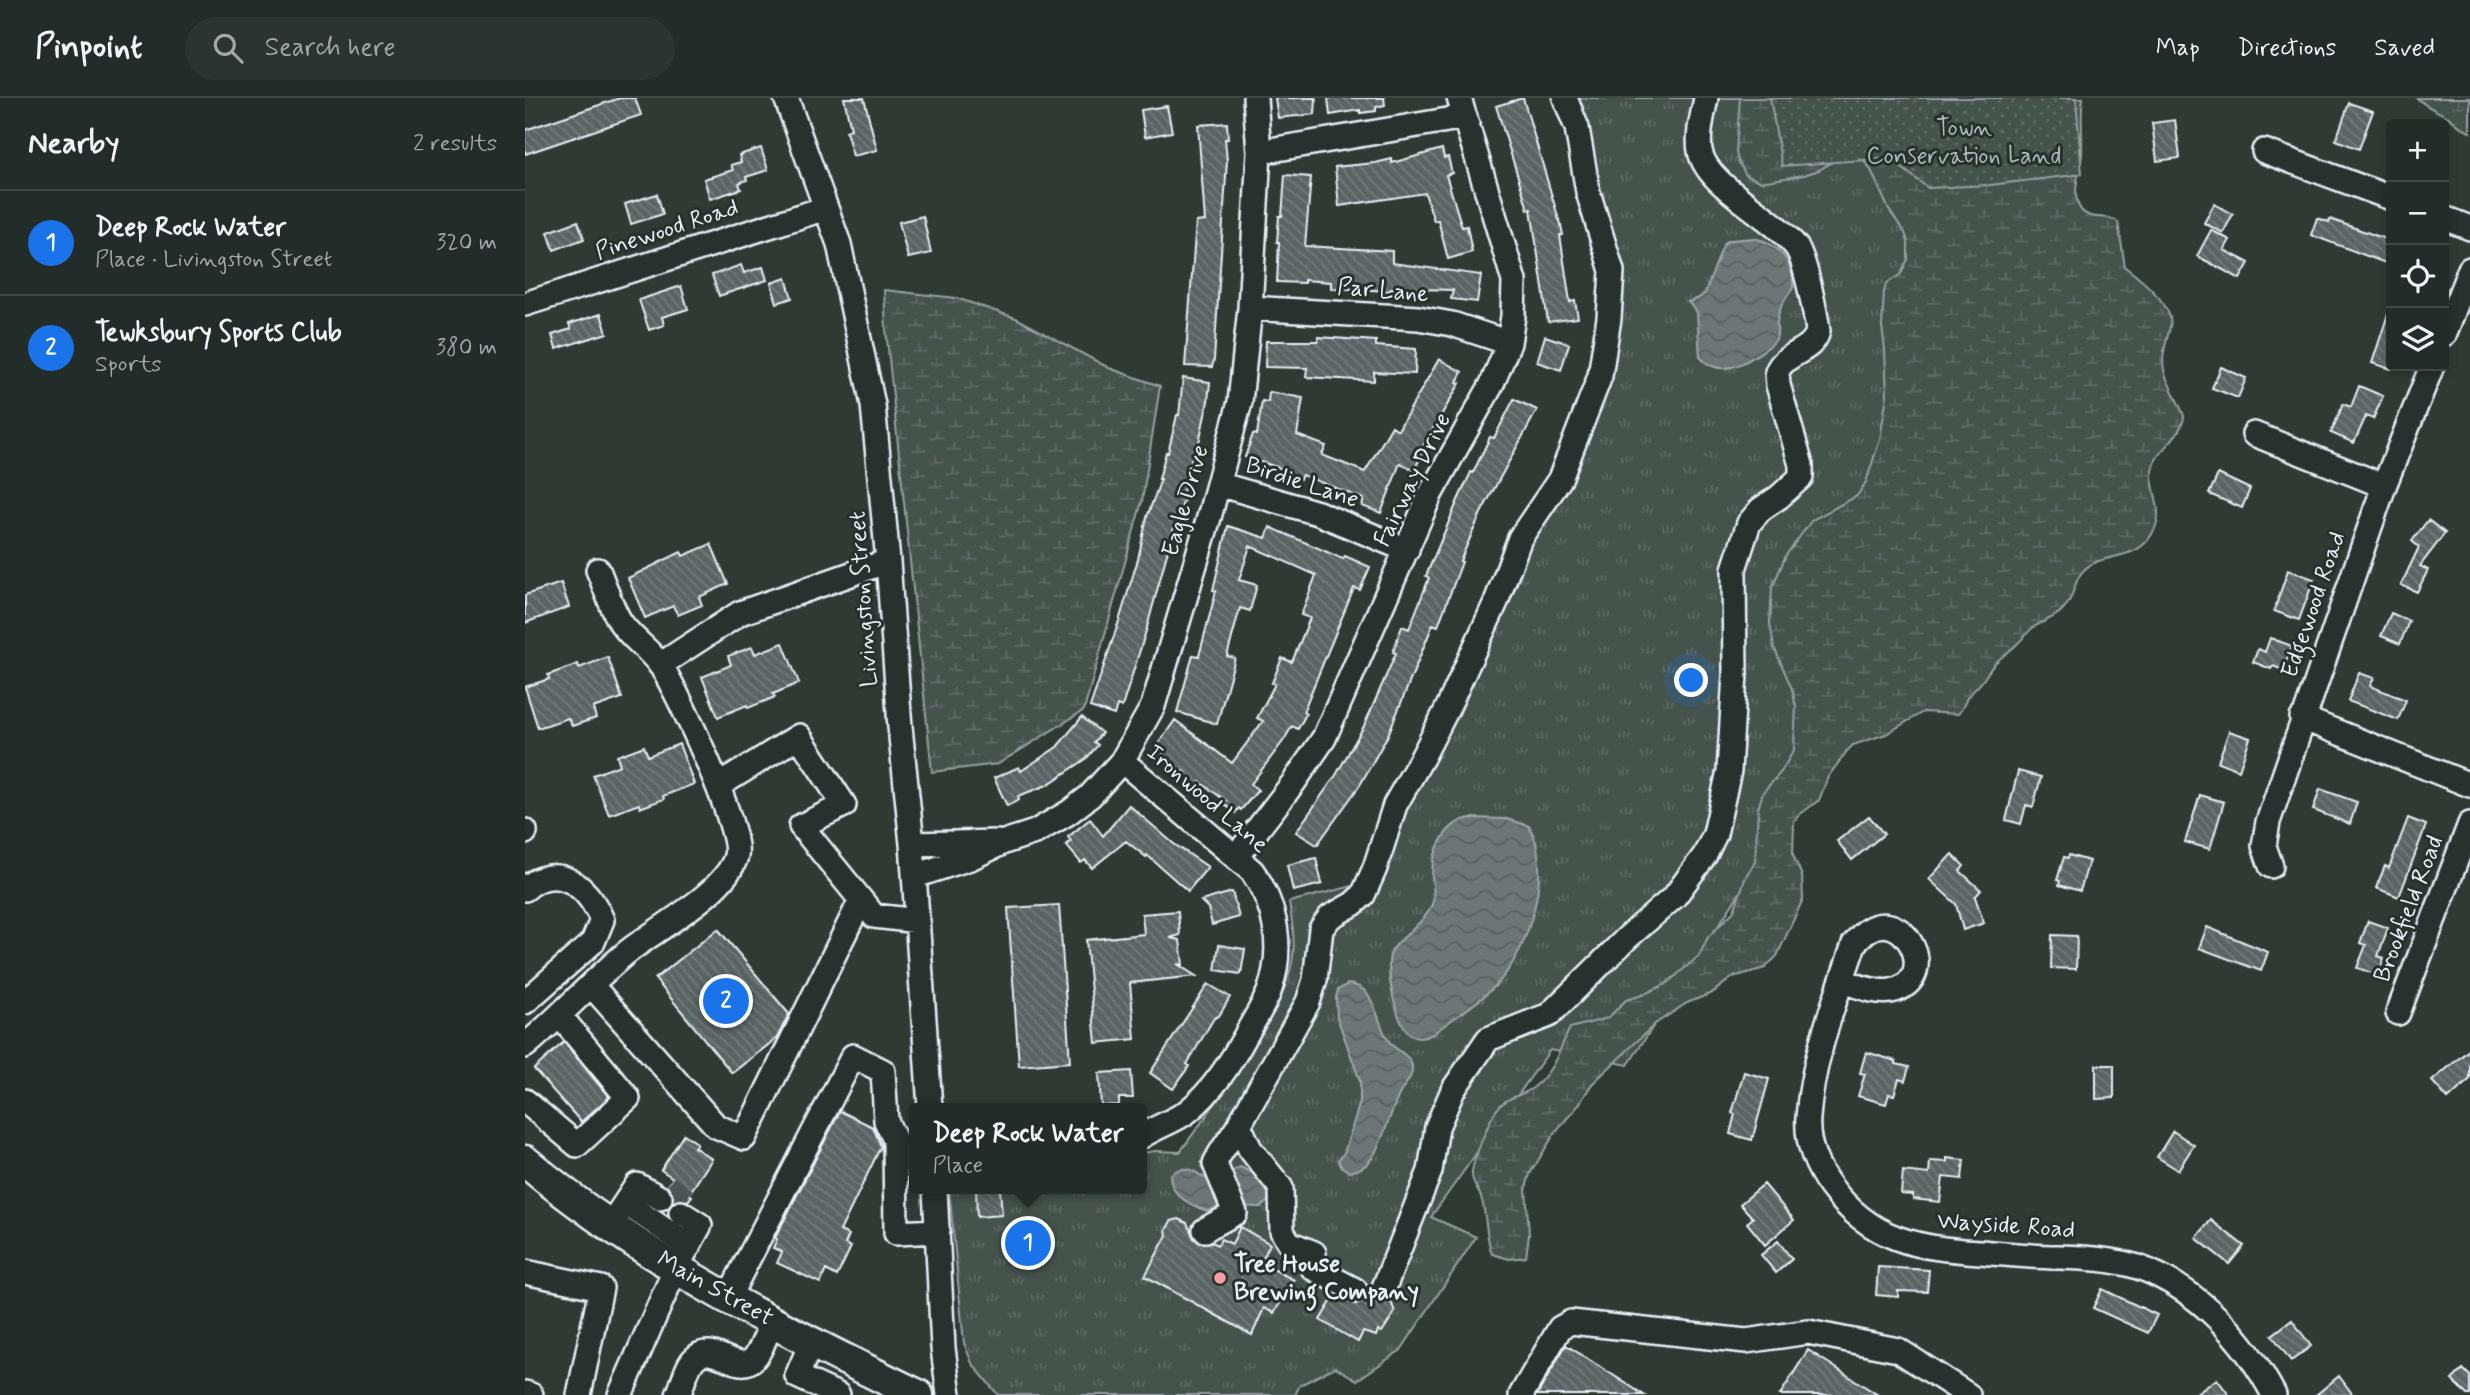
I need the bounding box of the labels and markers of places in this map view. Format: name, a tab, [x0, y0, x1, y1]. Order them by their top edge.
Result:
pin: 2	[703, 975, 749, 1027]
pin: 1	[1005, 1217, 1051, 1269]
place label: Tree House Brewing Company	[1234, 1249, 1419, 1311]
marker: Tree House Brewing Company	[1212, 1270, 1228, 1286]

